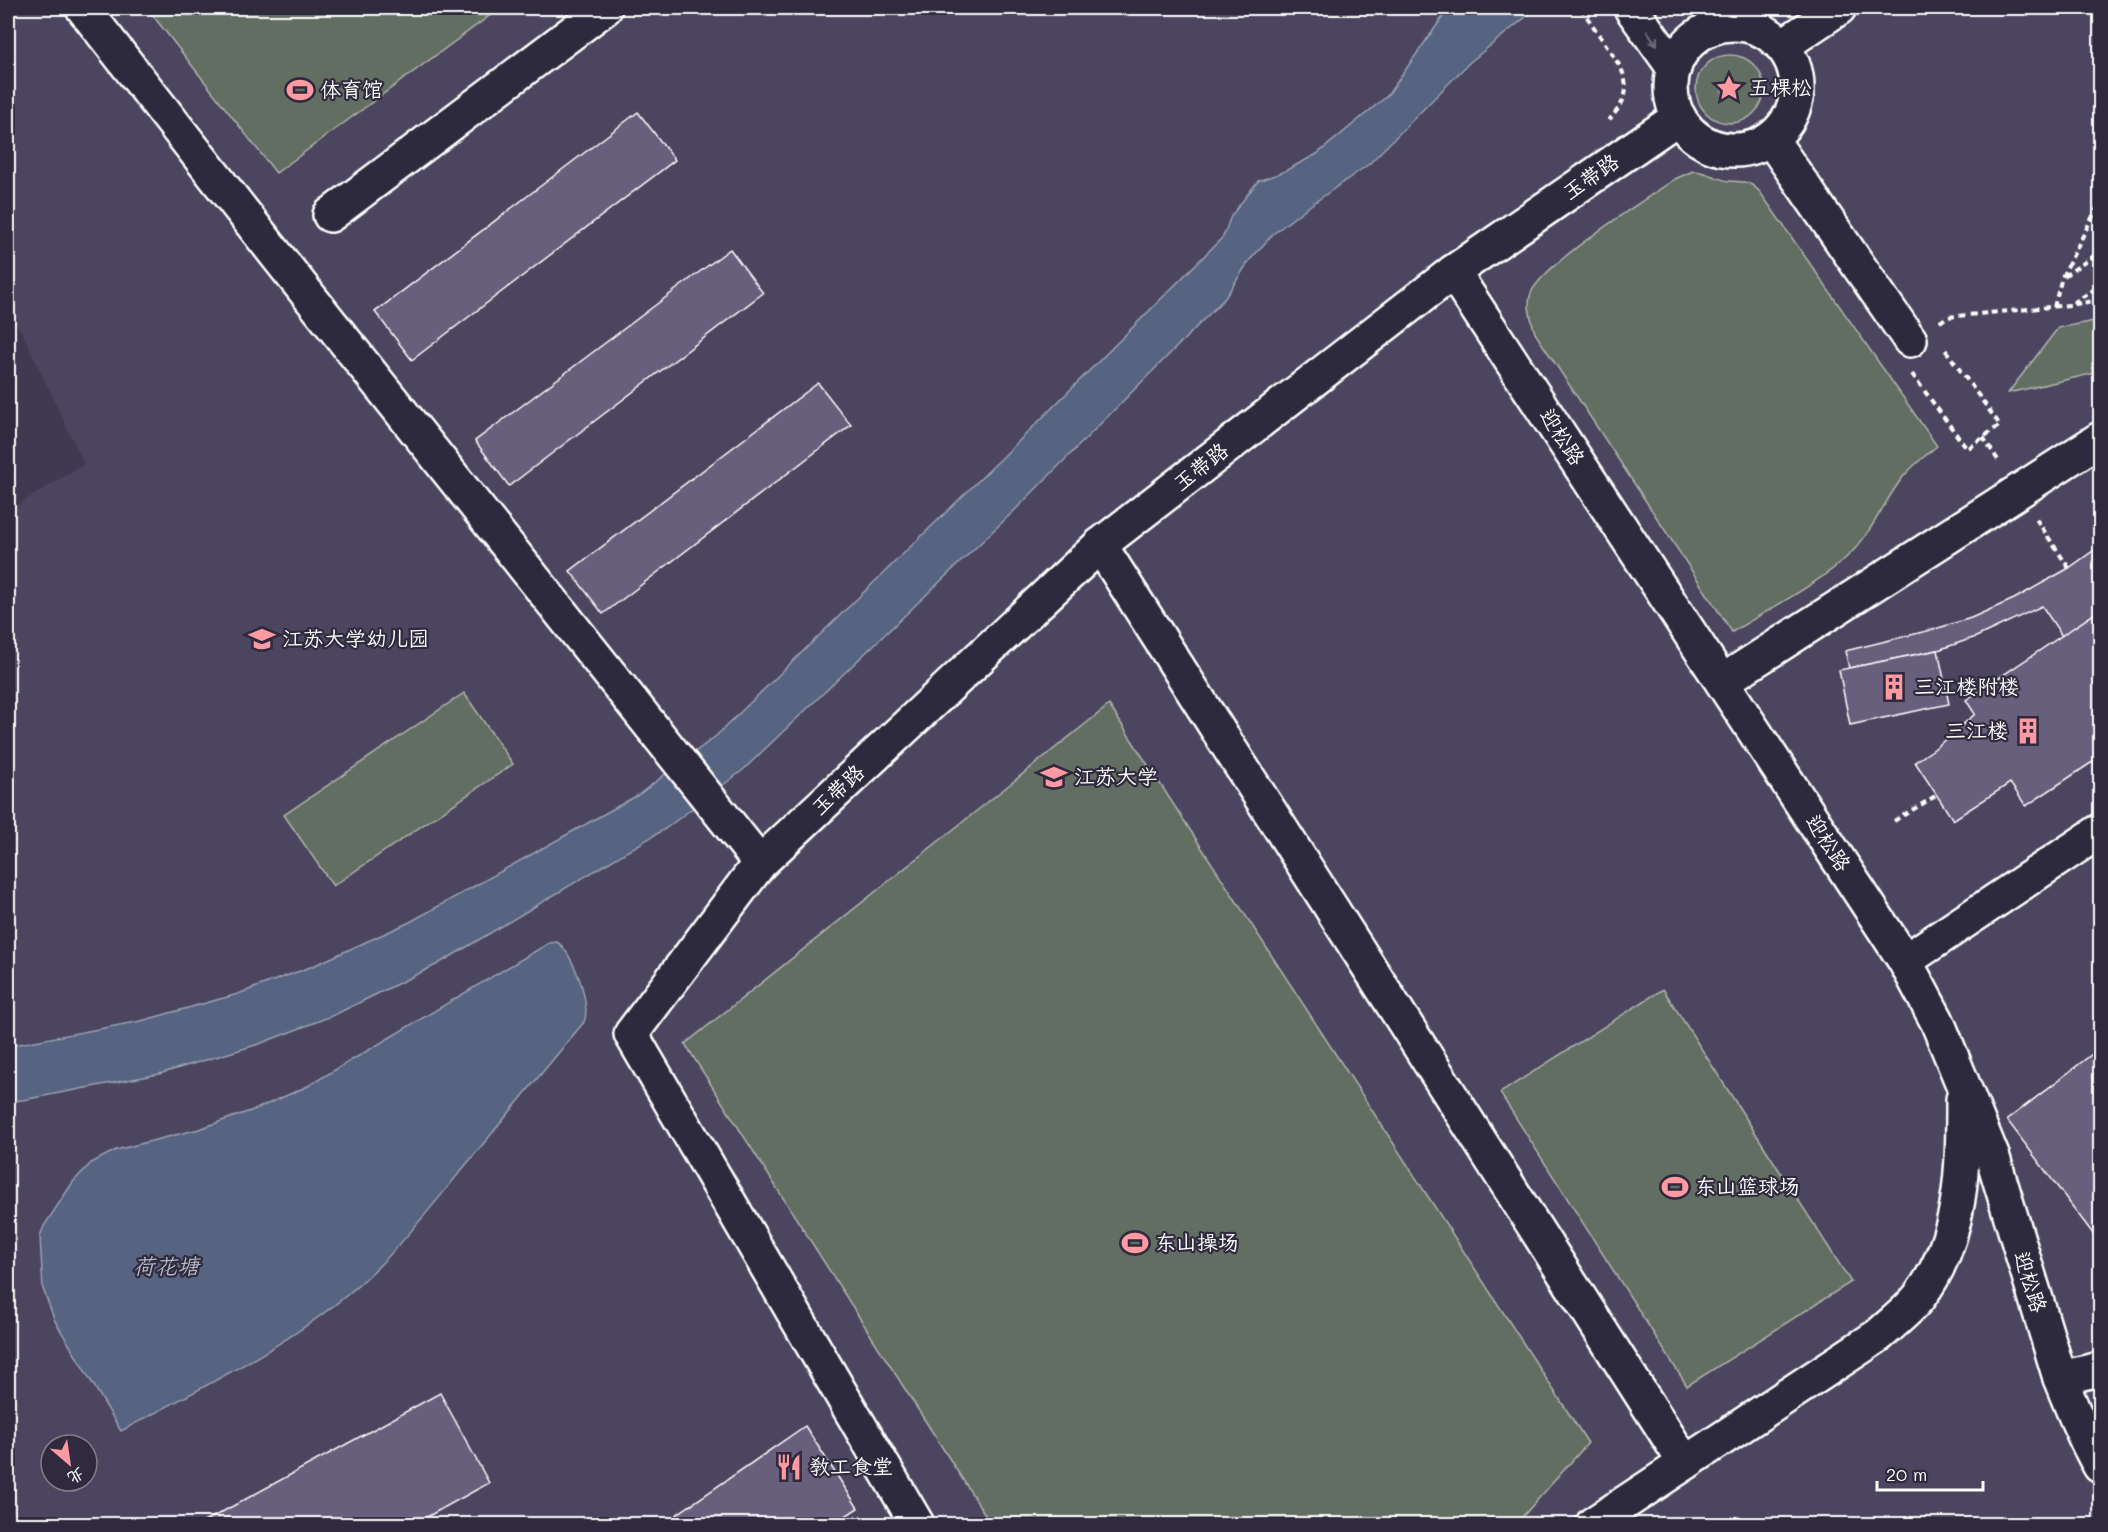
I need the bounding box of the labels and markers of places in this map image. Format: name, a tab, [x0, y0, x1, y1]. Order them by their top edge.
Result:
place icon: 五棵松	[1714, 73, 1744, 103]
place label: 五棵松	[1749, 73, 1812, 100]
sports icon: 体育馆	[285, 75, 315, 105]
place label: 体育馆	[320, 75, 383, 102]
school or university icon: 江苏大学幼儿园	[247, 624, 277, 654]
place label: 江苏大学幼儿园	[282, 624, 429, 651]
building icon: 三江楼附楼	[1879, 672, 1909, 702]
place label: 三江楼附楼	[1914, 672, 2019, 699]
place label: 三江楼	[1945, 716, 2008, 743]
building icon: 三江楼	[2013, 716, 2043, 746]
school or university icon: 江苏大学	[1039, 762, 1069, 792]
place label: 江苏大学	[1074, 762, 1158, 789]
sports icon: 东山篮球场	[1660, 1172, 1690, 1202]
place label: 东山篮球场	[1695, 1172, 1800, 1199]
sports icon: 东山操场	[1120, 1228, 1150, 1258]
place label: 东山操场	[1155, 1228, 1239, 1255]
restaurant icon: 教工食堂	[774, 1452, 804, 1482]
place label: 教工食堂	[809, 1452, 893, 1479]

